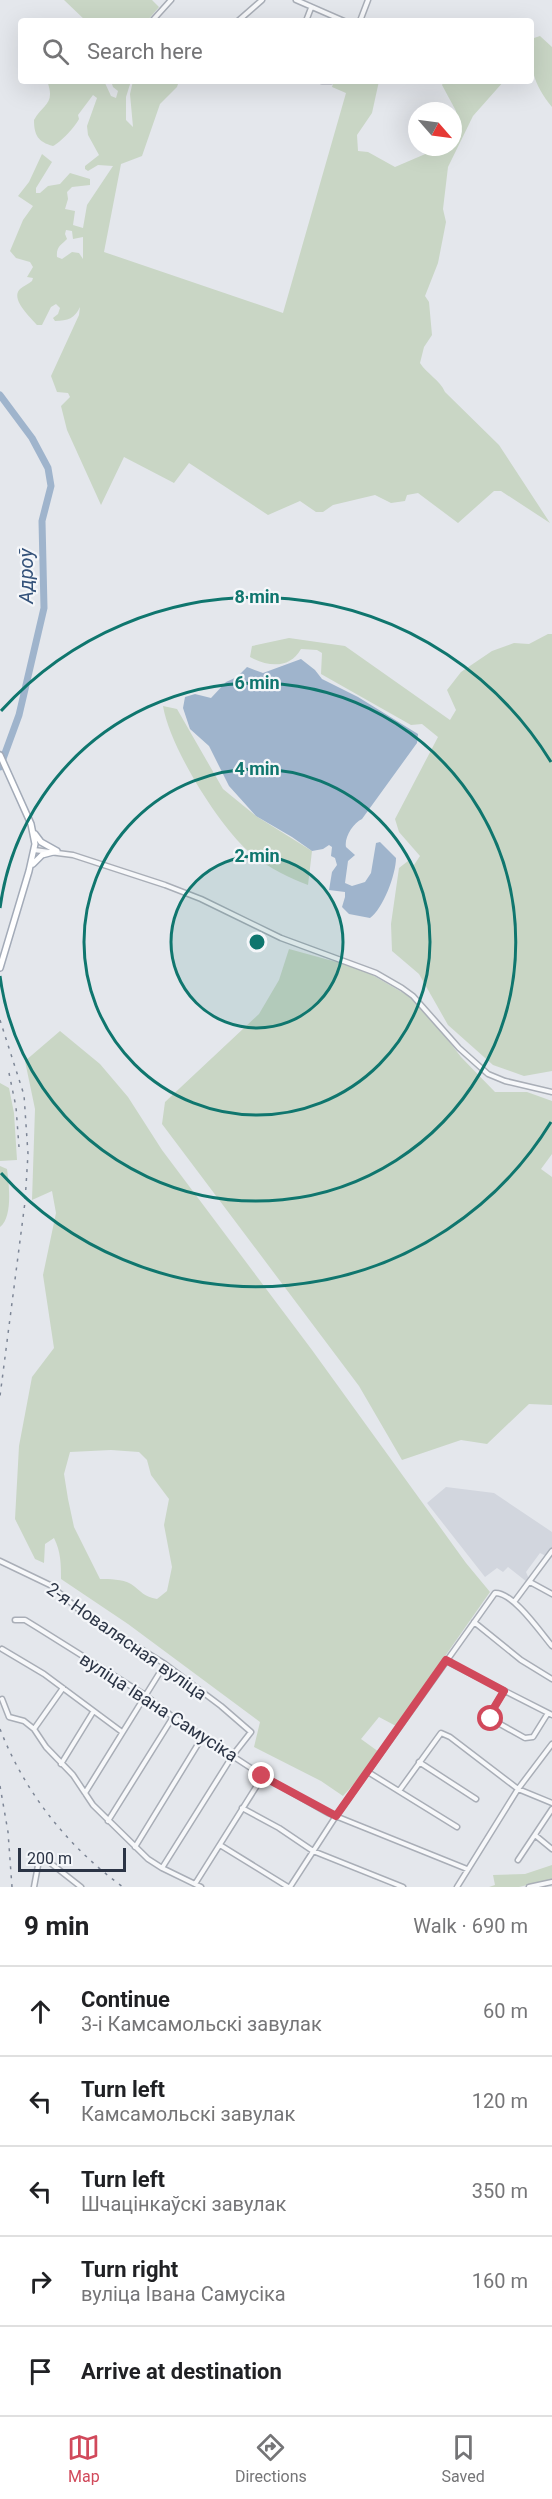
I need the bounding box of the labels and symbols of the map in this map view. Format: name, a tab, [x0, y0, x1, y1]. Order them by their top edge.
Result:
north arrow	[408, 102, 462, 156]
water label: Адроў	[14, 548, 38, 605]
text: 8 min	[234, 586, 280, 607]
text: 6 min	[234, 672, 280, 693]
text: 4 min	[234, 758, 280, 779]
text: 2 min	[234, 845, 280, 866]
centre of rings	[247, 932, 267, 952]
street label: 2-я Новалясная вуліца	[43, 1578, 211, 1704]
street label: вуліца Івана Самусіка	[76, 1648, 242, 1766]
route start	[477, 1705, 503, 1731]
route end	[248, 1762, 274, 1788]
scale bar	[18, 1845, 126, 1872]

